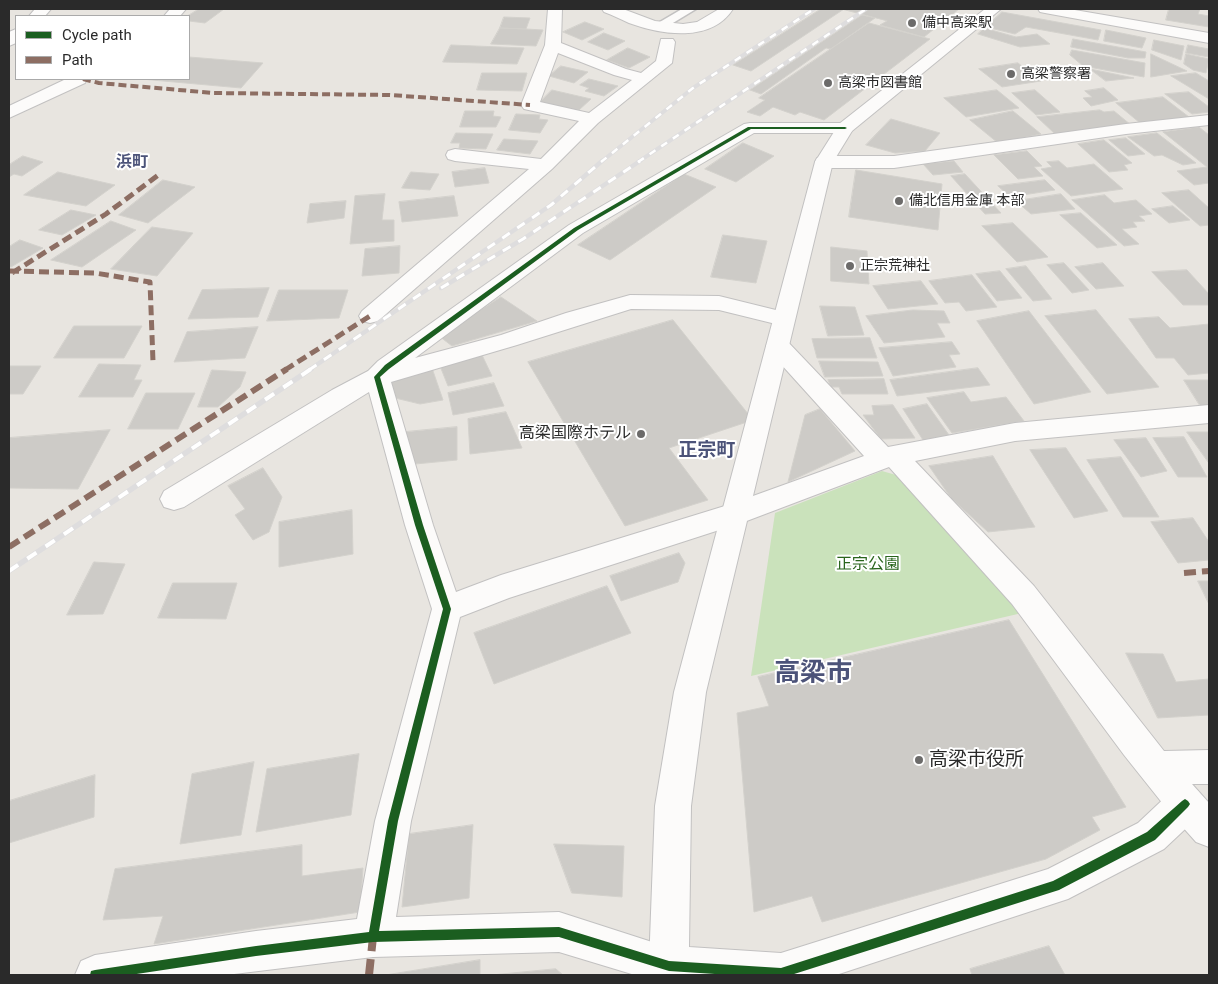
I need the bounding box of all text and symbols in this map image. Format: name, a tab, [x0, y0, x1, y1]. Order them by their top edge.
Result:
legend	[15, 15, 190, 80]
place label: 備中高梁駅	[922, 15, 992, 31]
marker: 備中高梁駅	[906, 17, 918, 29]
text: Cycle path	[62, 26, 132, 44]
text: Path	[62, 51, 93, 69]
place label: 高梁警察署	[1021, 66, 1091, 82]
marker: 高梁警察署	[1005, 68, 1017, 80]
place label: 高梁市図書館	[838, 75, 922, 91]
marker: 高梁市図書館	[822, 77, 834, 89]
district label: 浜町	[116, 153, 148, 173]
place label: 備北信用金庫 本部	[909, 193, 1024, 209]
marker: 備北信用金庫 本部	[893, 195, 905, 207]
place label: 正宗荒神社	[860, 258, 930, 274]
marker: 正宗荒神社	[844, 260, 856, 272]
place label: 高梁国際ホテル	[519, 424, 631, 444]
marker: 高梁国際ホテル	[635, 428, 647, 440]
district label: 正宗町	[679, 440, 735, 462]
park label: 正宗公園	[836, 555, 900, 575]
district label: 高梁市	[774, 658, 852, 690]
place label: 高梁市役所	[929, 749, 1024, 771]
marker: 高梁市役所	[913, 754, 925, 766]

